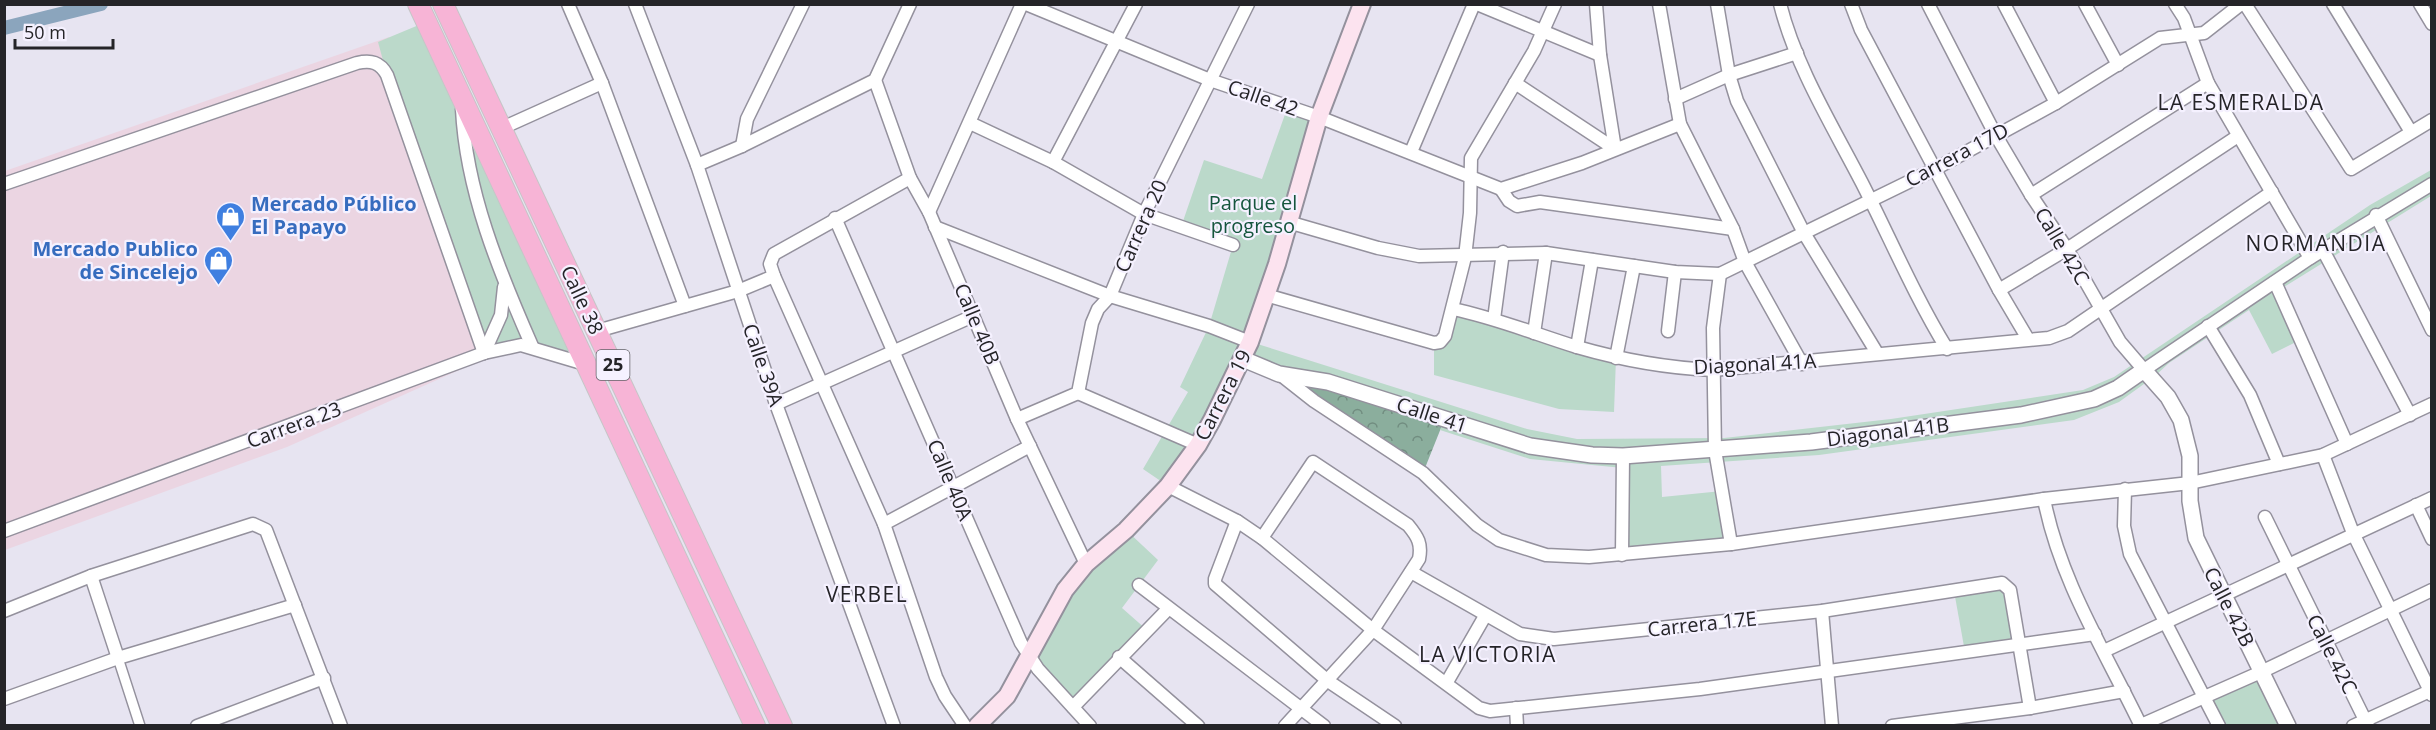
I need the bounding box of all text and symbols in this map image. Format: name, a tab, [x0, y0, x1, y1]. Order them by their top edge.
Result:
scale bar	[15, 12, 112, 50]
text: 50 m	[24, 20, 66, 44]
street label: Calle 42	[1224, 73, 1302, 122]
district label: LA ESMERALDA	[2157, 88, 2325, 116]
street label: Carrera 17D	[1900, 116, 2013, 193]
street label: Carrera 20	[1108, 175, 1173, 276]
park label: Parque el progreso	[1209, 189, 1297, 239]
place label: Mercado Público El Papayo	[251, 190, 417, 240]
shop icon: Mercado Público El Papayo	[214, 200, 246, 242]
street label: Calle 42C	[2029, 202, 2096, 289]
district label: NORMANDIA	[2246, 229, 2386, 257]
place label: Mercado Publico de Sincelejo	[32, 235, 198, 285]
shop icon: Mercado Publico de Sincelejo	[203, 244, 235, 286]
street label: Calle 38	[555, 261, 610, 339]
street label: Calle 40B	[948, 279, 1007, 369]
street label: Calle 39A	[737, 320, 790, 410]
street label: Carrera 19	[1188, 345, 1257, 445]
street label: Diagonal 41A	[1693, 347, 1817, 380]
road number: 25	[596, 350, 630, 380]
street label: Calle 41	[1393, 390, 1471, 439]
street label: Carrera 23	[243, 395, 345, 454]
street label: Diagonal 41B	[1825, 411, 1951, 452]
street label: Calle 40A	[921, 435, 980, 525]
street label: Calle 42B	[2198, 562, 2261, 651]
district label: VERBEL	[826, 580, 908, 608]
street label: Carrera 17E	[1646, 604, 1758, 643]
street label: Calle 42C	[2301, 609, 2364, 698]
district label: LA VICTORIA	[1419, 640, 1557, 668]

